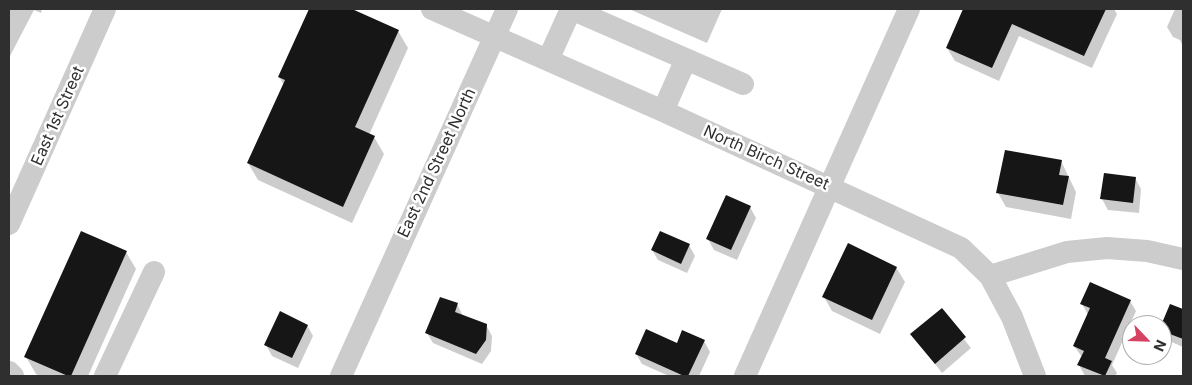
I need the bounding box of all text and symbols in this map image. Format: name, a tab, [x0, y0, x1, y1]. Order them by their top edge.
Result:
street label: East 1st Street	[28, 63, 88, 169]
street label: East 2nd Street North	[394, 85, 480, 241]
street label: North Birch Street	[700, 122, 832, 194]
north arrow	[1122, 315, 1172, 365]
text: N	[1150, 338, 1170, 354]

